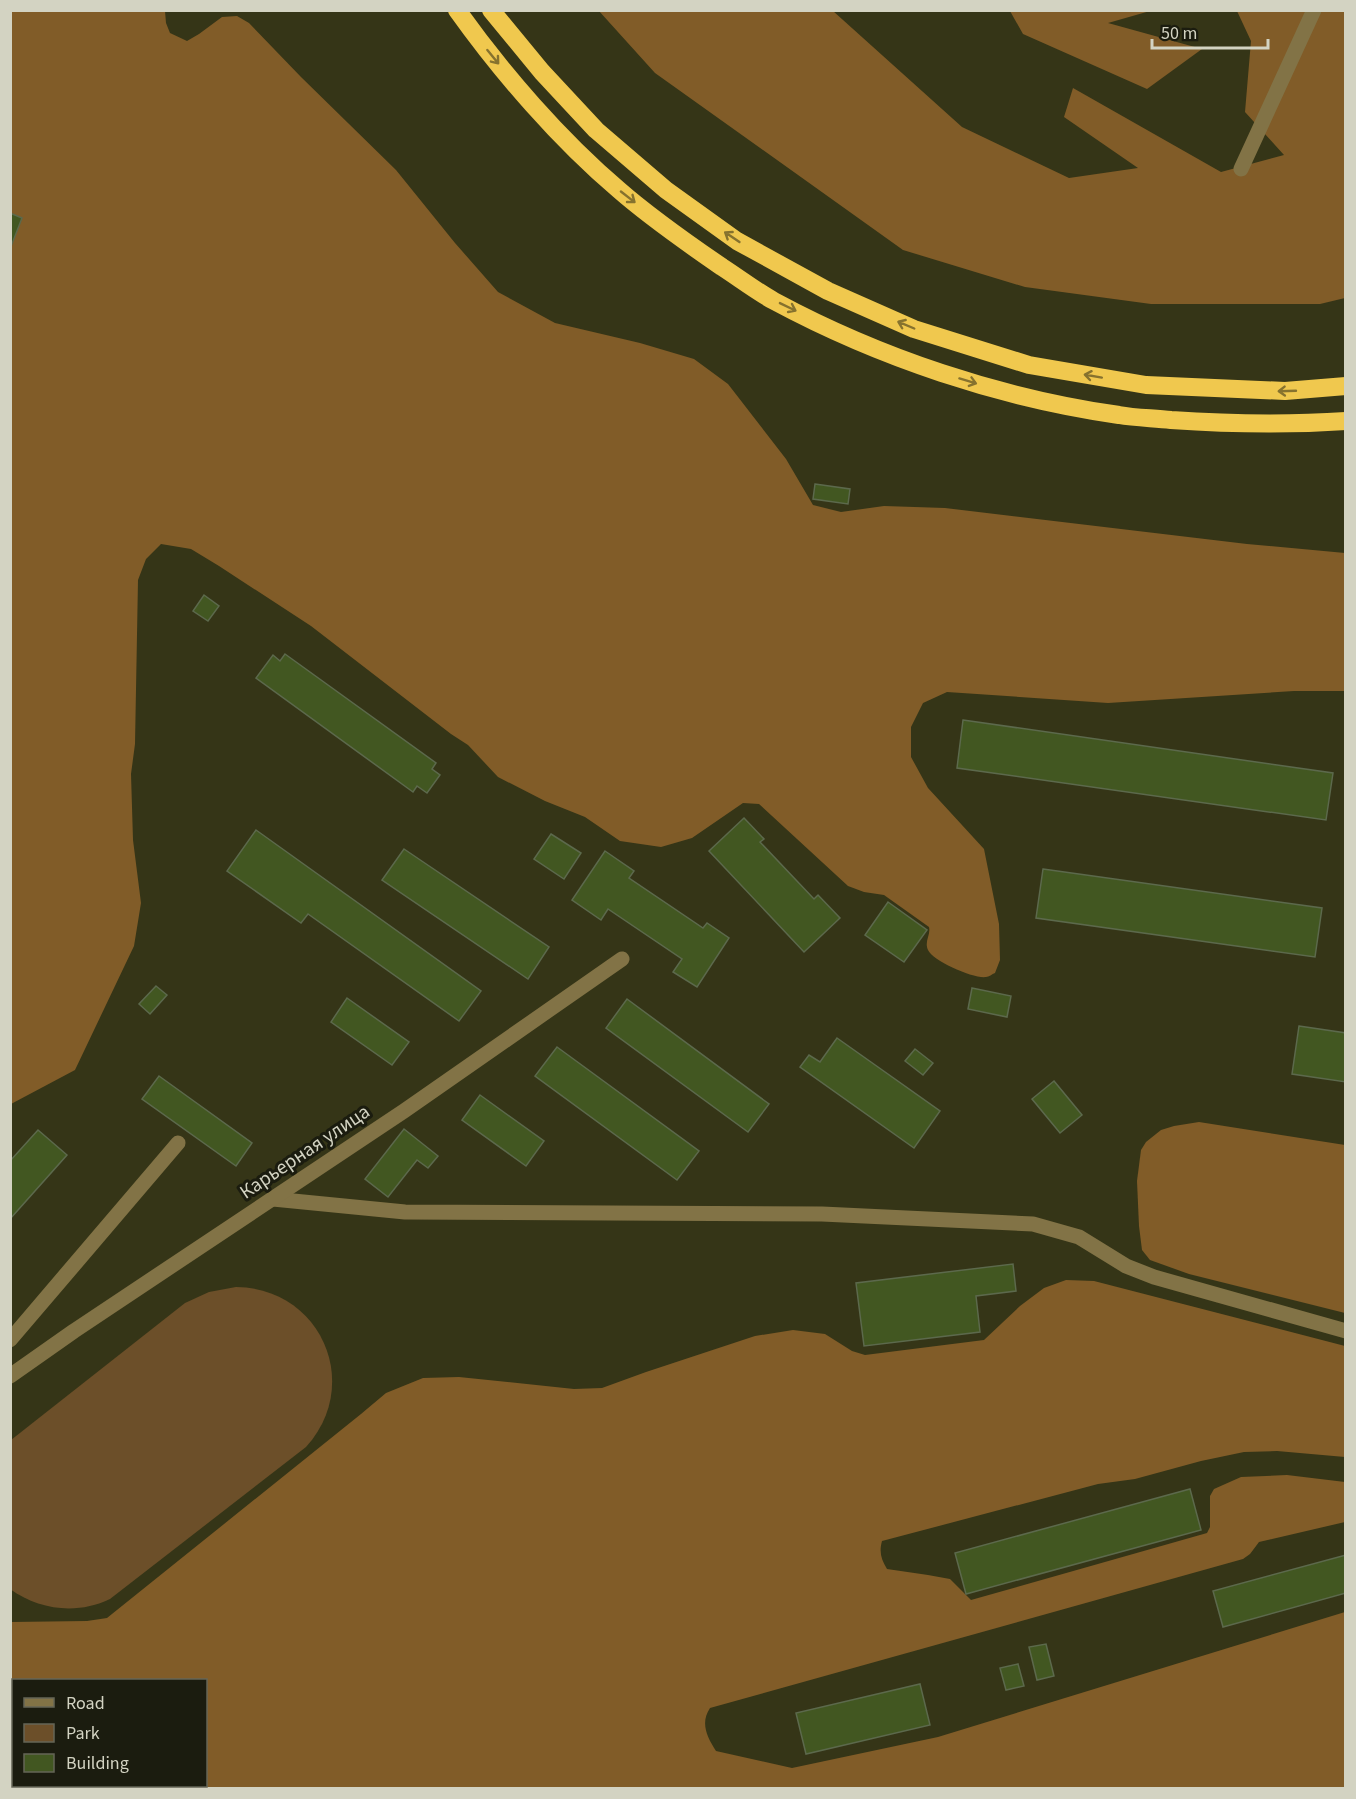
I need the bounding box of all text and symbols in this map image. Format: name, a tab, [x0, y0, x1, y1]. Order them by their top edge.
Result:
scale bar	[1152, 12, 1268, 50]
text: 50 m	[1161, 21, 1197, 46]
one-way arrow	[487, 48, 500, 64]
one-way arrow	[620, 190, 636, 203]
one-way arrow	[724, 231, 740, 243]
one-way arrow	[779, 302, 797, 314]
one-way arrow	[897, 319, 915, 330]
one-way arrow	[1084, 370, 1104, 381]
one-way arrow	[959, 376, 978, 387]
one-way arrow	[1278, 385, 1298, 396]
street label: Карьерная улица	[234, 1098, 376, 1206]
legend	[12, 1679, 207, 1787]
text: Road	[66, 1691, 105, 1716]
text: Park	[66, 1721, 100, 1746]
text: Building	[66, 1751, 129, 1776]

